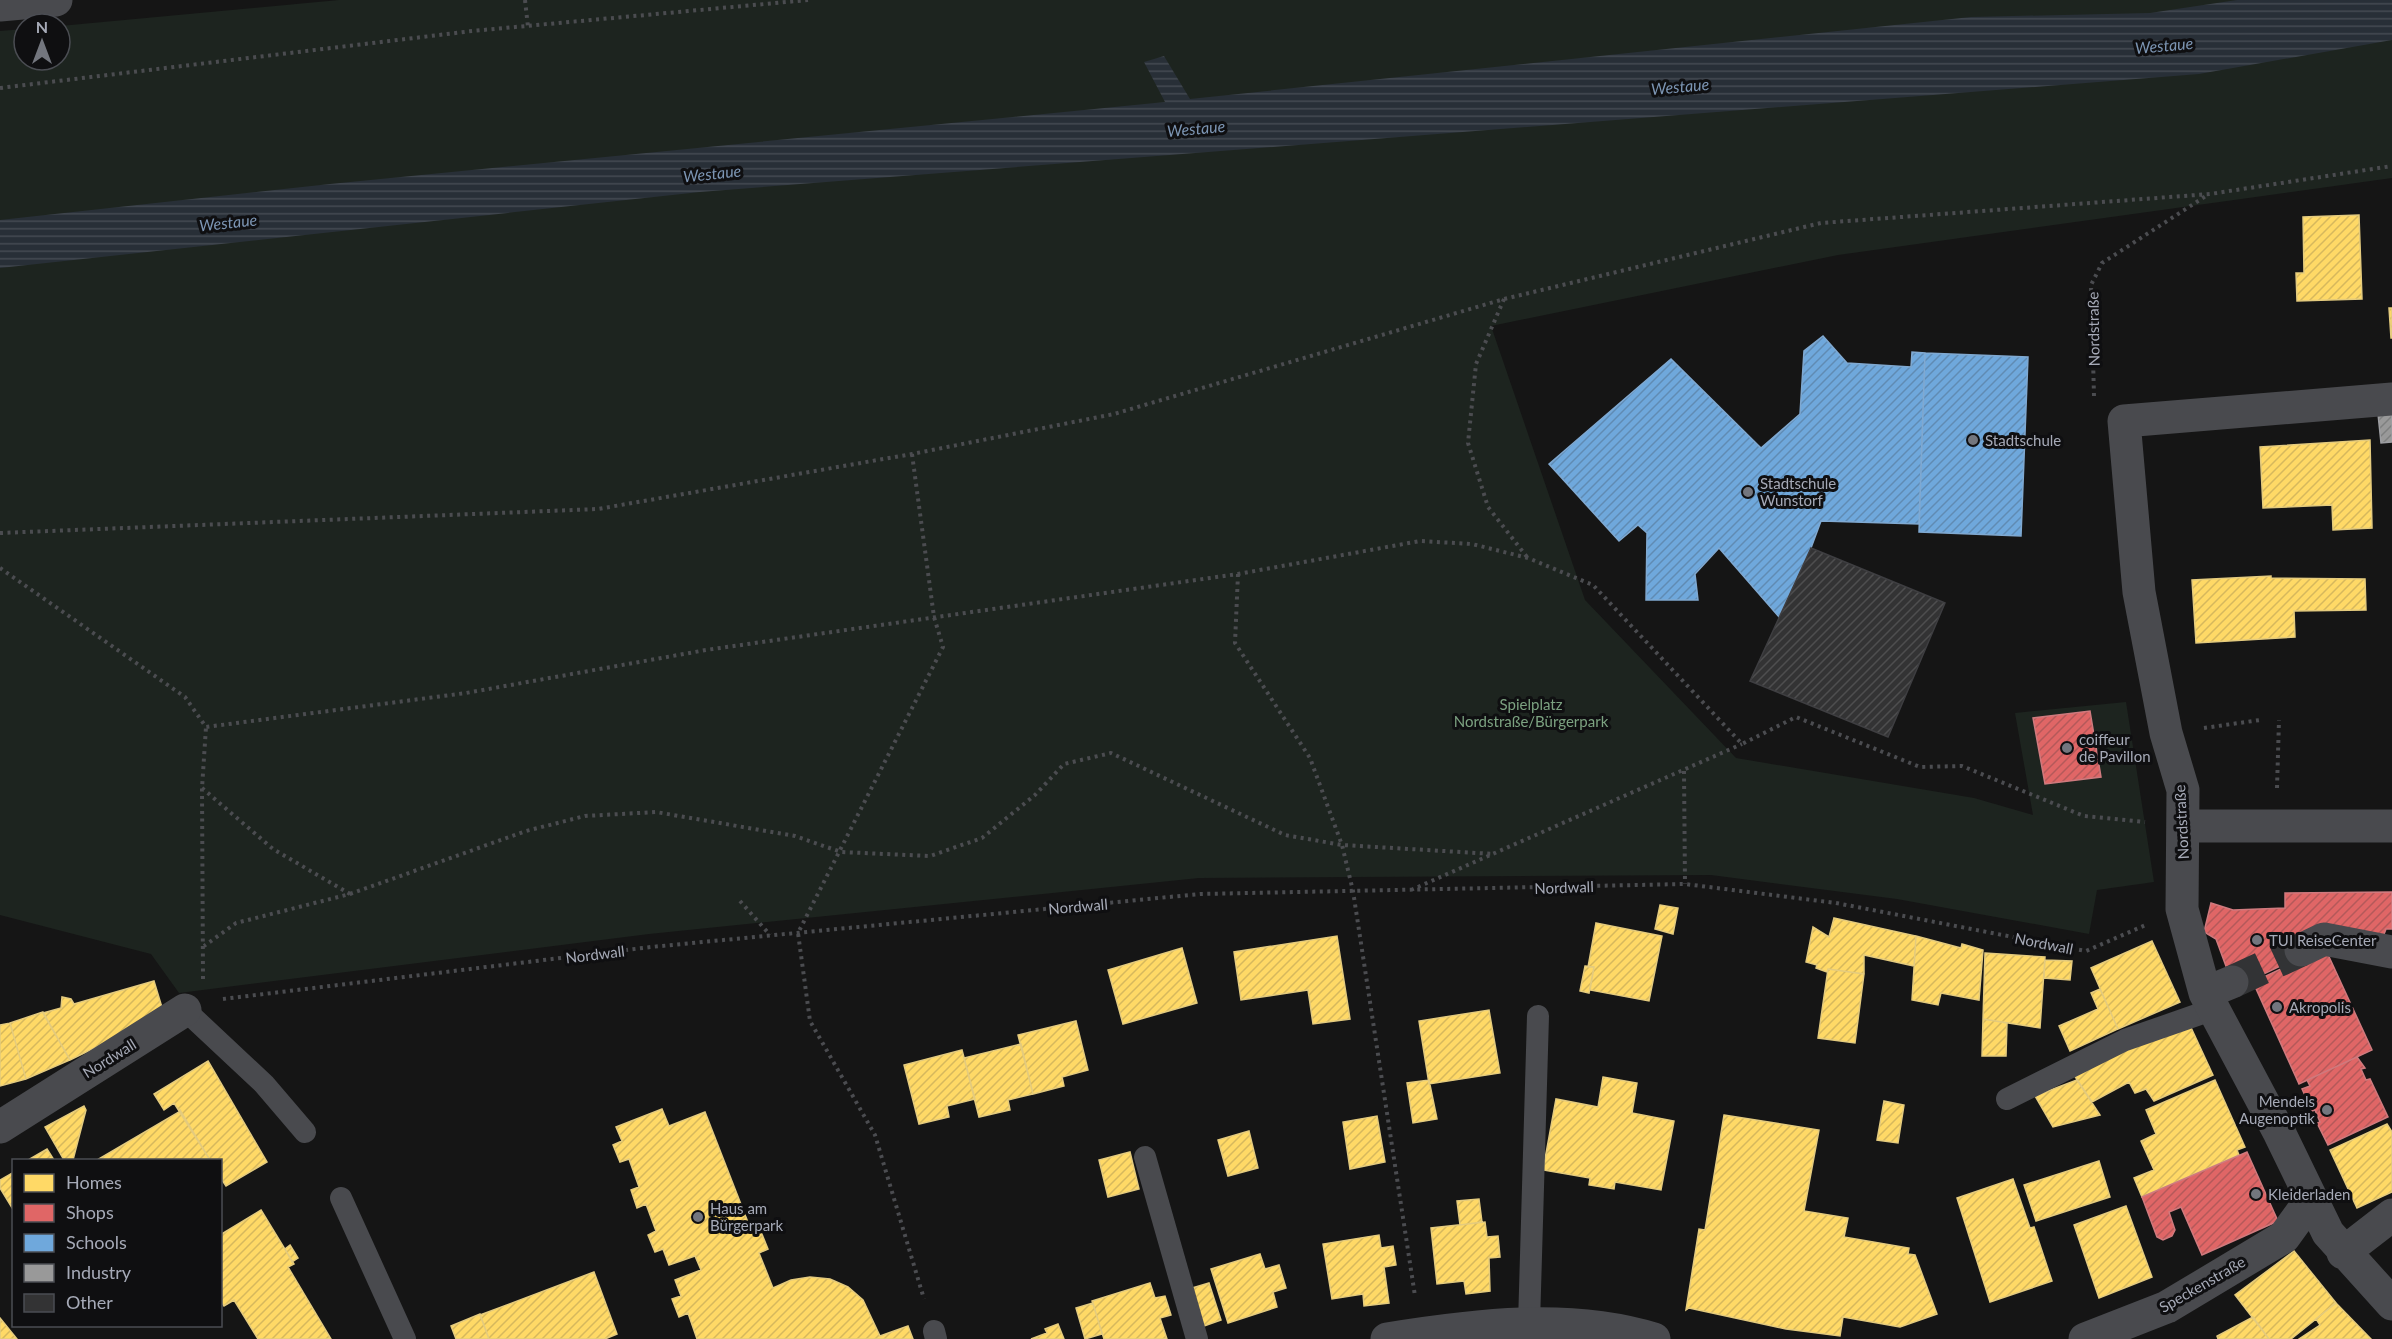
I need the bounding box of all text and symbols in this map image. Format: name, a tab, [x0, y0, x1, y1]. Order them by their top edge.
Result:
north arrow	[12, 12, 72, 72]
text: N	[36, 17, 48, 36]
water label: Westaue	[2134, 33, 2194, 57]
water label: Westaue	[1650, 74, 1710, 98]
water label: Westaue	[1166, 116, 1226, 140]
water label: Westaue	[682, 160, 742, 185]
water label: Westaue	[198, 209, 258, 234]
street label: Nordstraße	[2083, 291, 2103, 366]
place label: Stadtschule	[1985, 431, 2061, 449]
marker: Stadtschule	[1966, 433, 1980, 447]
place label: Stadtschule Wunstorf	[1760, 474, 1836, 509]
marker: Stadtschule Wunstorf	[1741, 485, 1755, 499]
park label: Spielplatz Nordstraße/Bürgerpark	[1454, 695, 1609, 730]
place label: coiffeur de Pavillon	[2079, 730, 2151, 765]
marker: coiffeur de Pavillon	[2060, 741, 2074, 755]
street label: Nordstraße	[2170, 784, 2192, 860]
street label: Nordwall	[1534, 877, 1594, 897]
street label: Nordwall	[1048, 894, 1108, 918]
street label: Nordwall	[2013, 928, 2075, 958]
place label: TUI ReiseCenter	[2269, 931, 2377, 949]
marker: TUI ReiseCenter	[2250, 933, 2264, 947]
street label: Nordwall	[564, 941, 626, 967]
place label: Akropolis	[2289, 998, 2351, 1016]
marker: Akropolis	[2270, 1000, 2284, 1014]
street label: Nordwall	[79, 1035, 139, 1081]
place label: Mendels Augenoptik	[2239, 1092, 2315, 1127]
marker: Mendels Augenoptik	[2320, 1103, 2334, 1117]
legend	[12, 1159, 222, 1327]
text: Homes	[66, 1171, 122, 1193]
place label: Kleiderladen	[2268, 1185, 2350, 1203]
marker: Kleiderladen	[2249, 1187, 2263, 1201]
place label: Haus am Bürgerpark	[710, 1199, 784, 1234]
text: Shops	[66, 1201, 114, 1223]
marker: Haus am Bürgerpark	[691, 1210, 705, 1224]
text: Schools	[66, 1231, 127, 1253]
street label: Speckenstraße	[2156, 1252, 2248, 1316]
text: Industry	[66, 1261, 132, 1283]
text: Other	[66, 1291, 113, 1313]

